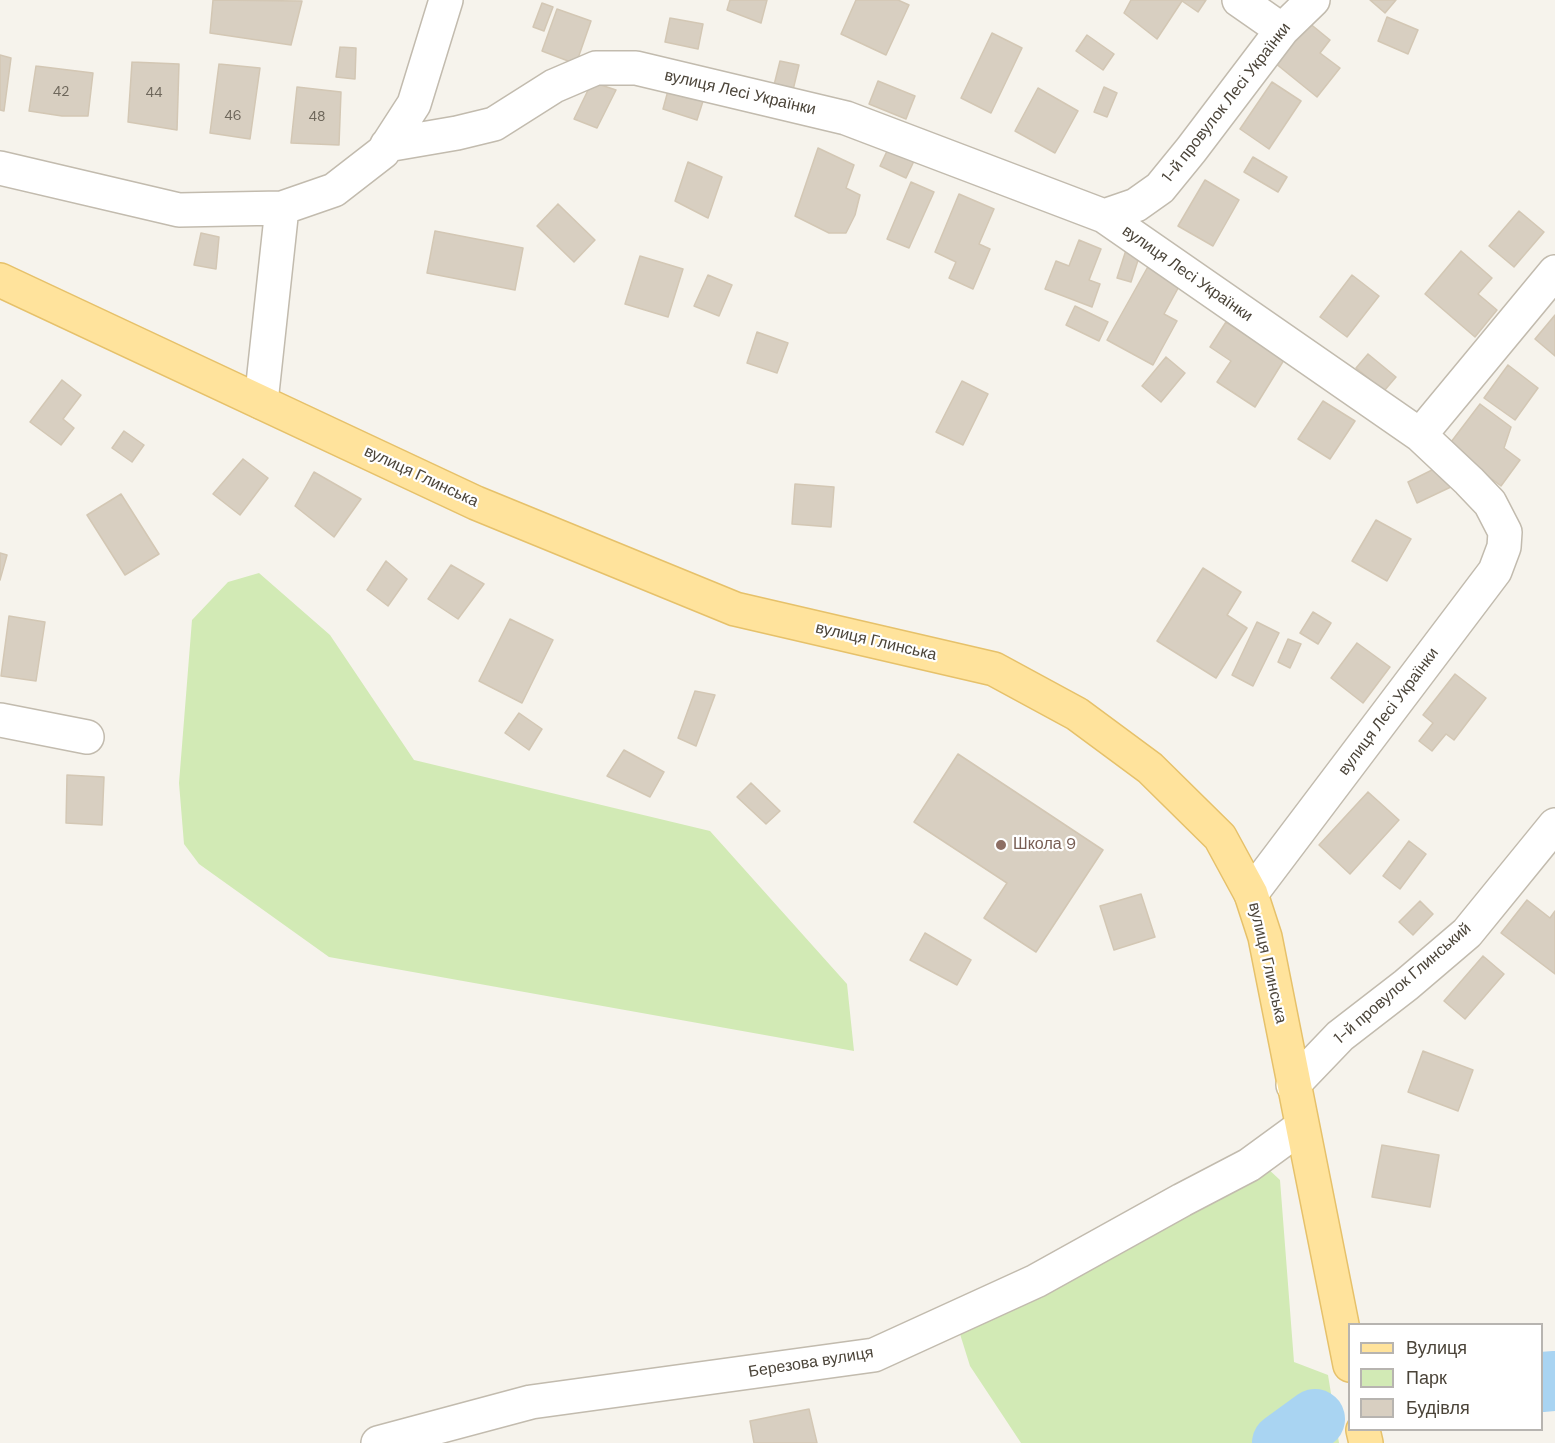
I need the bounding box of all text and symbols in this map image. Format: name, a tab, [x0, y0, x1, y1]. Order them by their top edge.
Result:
street label: 1-й провулок Лесі Українки	[1159, 19, 1295, 187]
street label: вулиця Лесі Українки	[662, 66, 818, 120]
house number: 42	[53, 84, 69, 100]
house number: 44	[146, 85, 162, 101]
house number: 46	[224, 108, 242, 124]
house number: 48	[308, 109, 326, 125]
street label: вулиця Лесі Українки	[1118, 222, 1256, 326]
street label: вулиця Глинська	[361, 442, 481, 512]
street label: вулиця Глинська	[814, 619, 938, 665]
street label: вулиця Лесі Українки	[1335, 644, 1443, 780]
place label: Школа 9	[1013, 835, 1076, 855]
marker: Школа 9	[994, 838, 1008, 852]
street label: вулиця Глинська	[1244, 901, 1290, 1025]
street label: 1-й провулок Глинський	[1331, 919, 1475, 1049]
legend	[1348, 1323, 1543, 1431]
text: Вулиця	[1406, 1336, 1467, 1360]
street label: Березова вулиця	[747, 1344, 875, 1382]
text: Парк	[1406, 1366, 1447, 1390]
text: Будівля	[1406, 1396, 1470, 1420]

